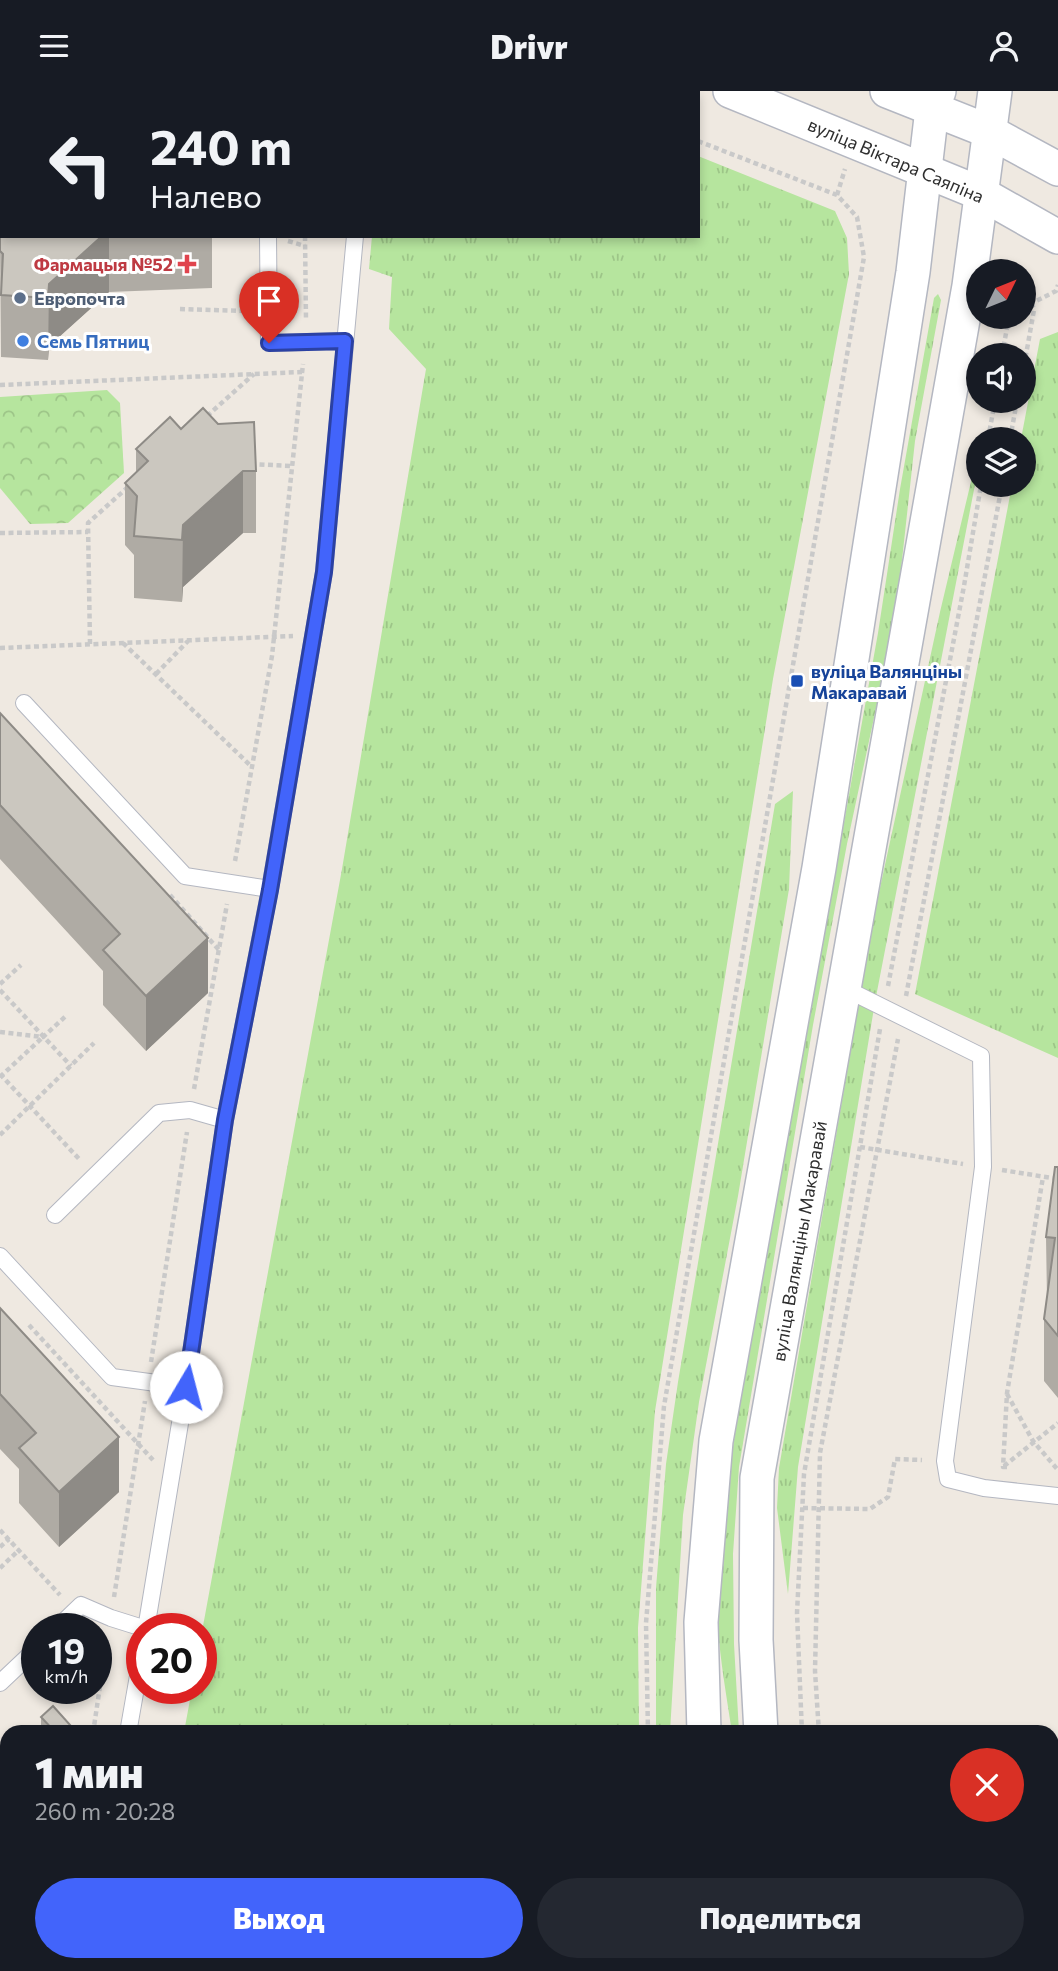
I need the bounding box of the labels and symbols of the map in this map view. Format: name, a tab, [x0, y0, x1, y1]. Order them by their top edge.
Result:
street label: вуліца Віктара Саяпіна	[805, 113, 987, 207]
place label: Фармацыя №52	[34, 253, 173, 275]
marker: Фармацыя №52	[179, 256, 195, 272]
north arrow	[966, 259, 1036, 329]
pin	[239, 271, 299, 343]
place label: Европочта	[34, 287, 125, 309]
marker: Европочта	[12, 290, 28, 306]
place label: Семь Пятниц	[37, 330, 149, 352]
marker: Семь Пятниц	[15, 333, 31, 349]
place label: вуліца Валянціны Макаравай	[811, 660, 962, 703]
marker: вуліца Валянціны Макаравай	[789, 673, 805, 689]
street label: вуліца Валянціны Макаравай	[767, 1119, 831, 1363]
position arrow	[149, 1350, 223, 1424]
speed limit sign: 20	[126, 1613, 217, 1704]

